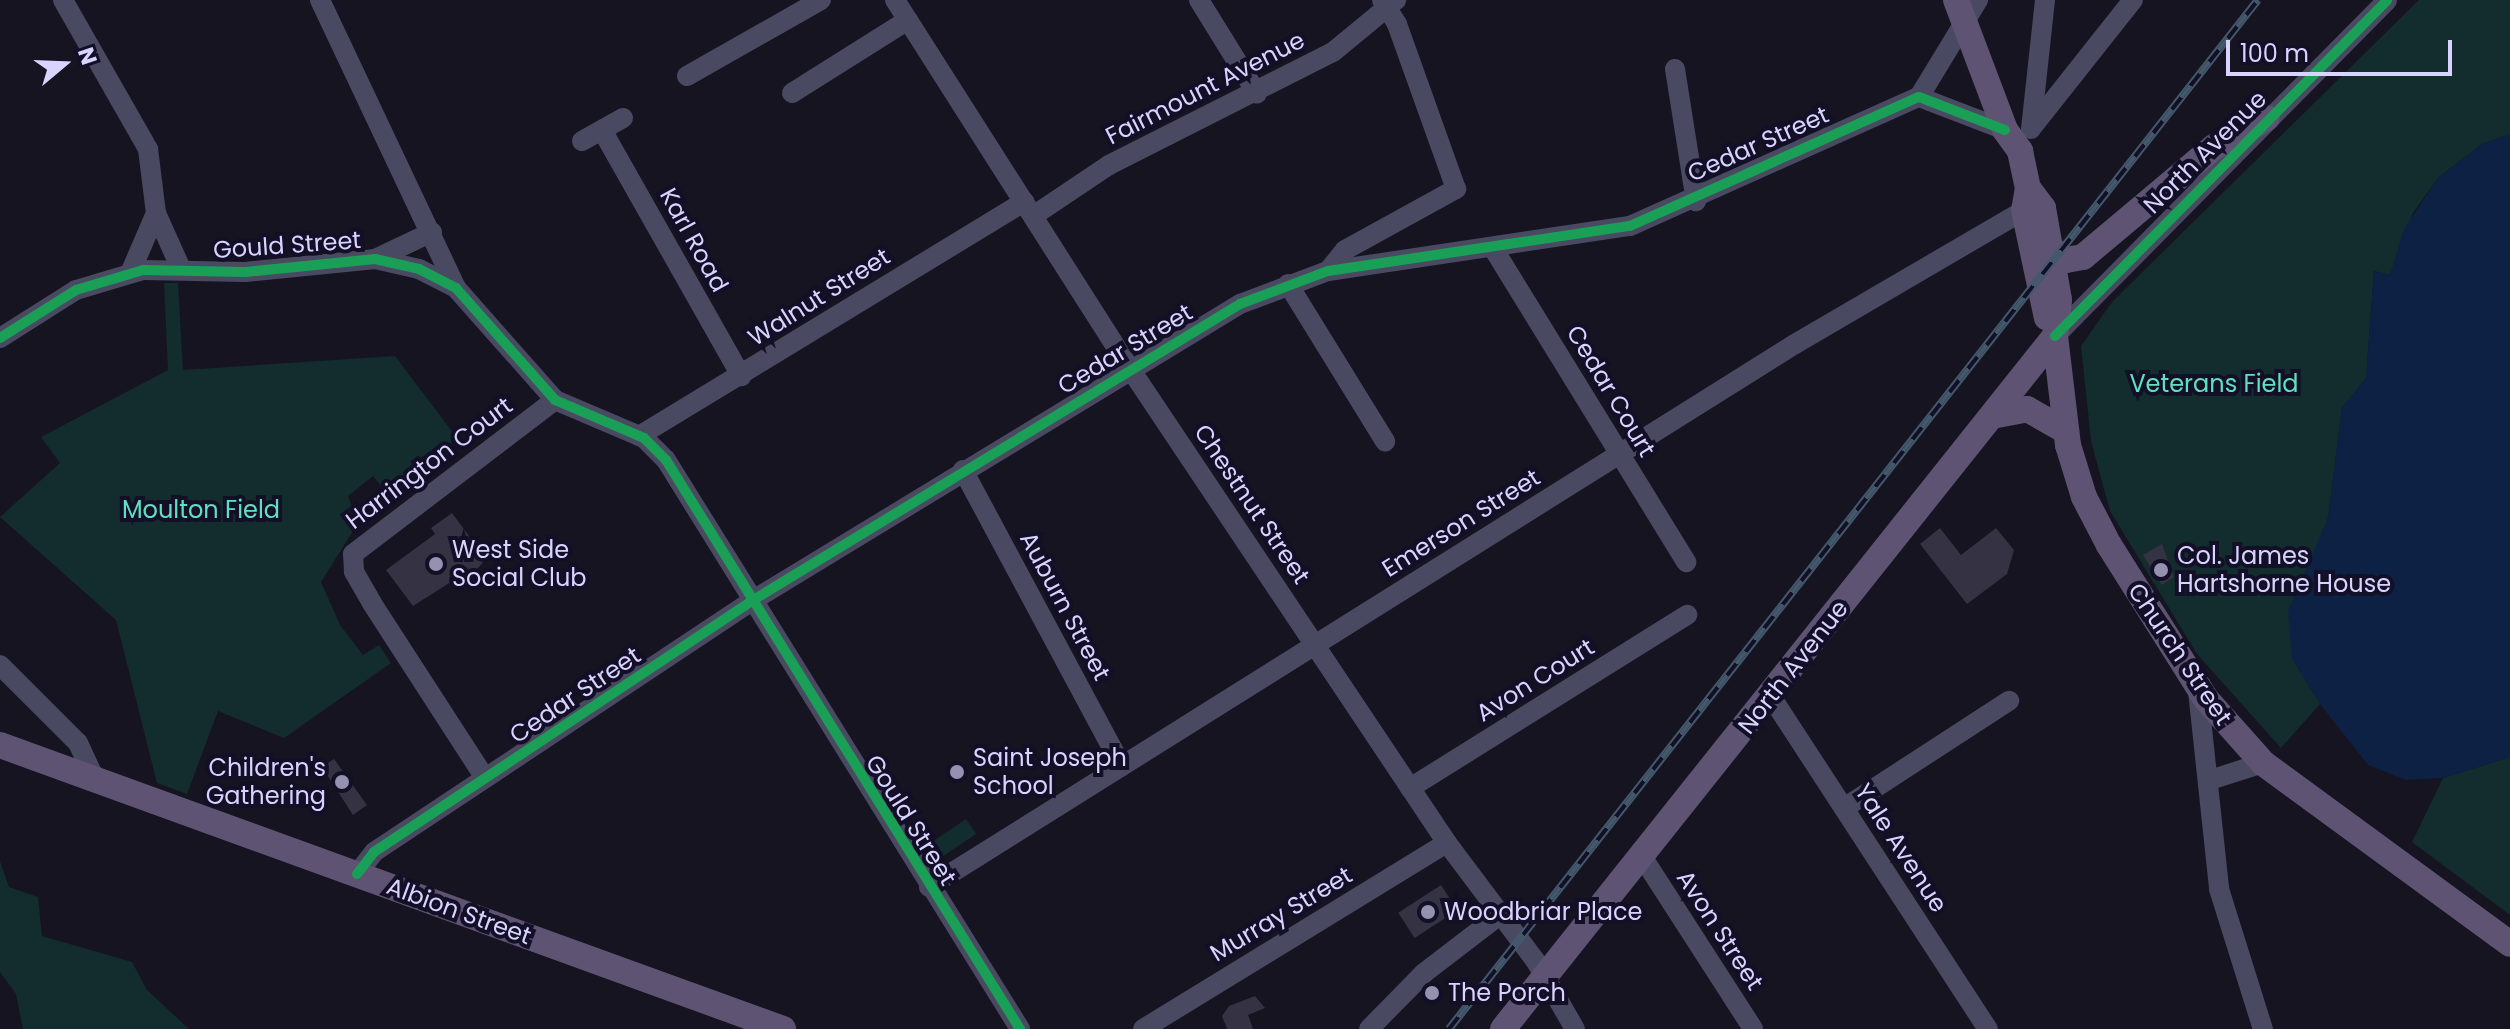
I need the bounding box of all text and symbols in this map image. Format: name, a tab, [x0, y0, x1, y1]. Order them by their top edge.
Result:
north arrow	[24, 24, 104, 104]
scale bar	[2230, 24, 2456, 74]
street label: Fairmount Avenue	[1101, 25, 1309, 151]
text: 100 m	[2240, 37, 2309, 70]
text: N	[70, 43, 105, 69]
street label: North Avenue	[2138, 85, 2272, 219]
street label: Cedar Street	[1683, 100, 1833, 188]
street label: Karl Road	[654, 183, 734, 297]
street label: Gould Street	[212, 225, 362, 265]
street label: Walnut Street	[743, 242, 895, 352]
street label: Cedar Street	[1053, 298, 1197, 400]
street label: Cedar Court	[1561, 320, 1661, 462]
park label: Veterans Field	[2129, 370, 2299, 398]
street label: Harrington Court	[340, 391, 518, 535]
street label: Chestnut Street	[1188, 419, 1316, 589]
street label: Emerson Street	[1377, 463, 1545, 583]
park label: Moulton Field	[122, 496, 280, 524]
street label: Auburn Street	[1014, 527, 1116, 685]
place label: West Side Social Club	[452, 536, 586, 592]
place label: Col. James Hartshorne House	[2177, 542, 2391, 598]
marker: West Side Social Club	[427, 555, 445, 573]
marker: Col. James Hartshorne House	[2152, 561, 2170, 579]
street label: Church Street	[2122, 578, 2238, 730]
street label: North Avenue	[1732, 594, 1854, 740]
street label: Avon Court	[1471, 632, 1599, 728]
street label: Cedar Street	[504, 641, 646, 749]
place label: Saint Joseph School	[973, 744, 1127, 800]
street label: Gould Street	[860, 750, 962, 890]
place label: Children's Gathering	[206, 754, 326, 810]
marker: Saint Joseph School	[948, 763, 966, 781]
marker: Children's Gathering	[333, 773, 351, 791]
street label: Yale Avenue	[1849, 778, 1953, 918]
street label: Murray Street	[1205, 860, 1357, 968]
street label: Avon Street	[1671, 865, 1769, 995]
street label: Albion Street	[383, 872, 535, 950]
place label: Woodbriar Place	[1444, 898, 1643, 926]
marker: Woodbriar Place	[1419, 903, 1437, 921]
place label: The Porch	[1448, 979, 1566, 1007]
marker: The Porch	[1423, 984, 1441, 1002]

